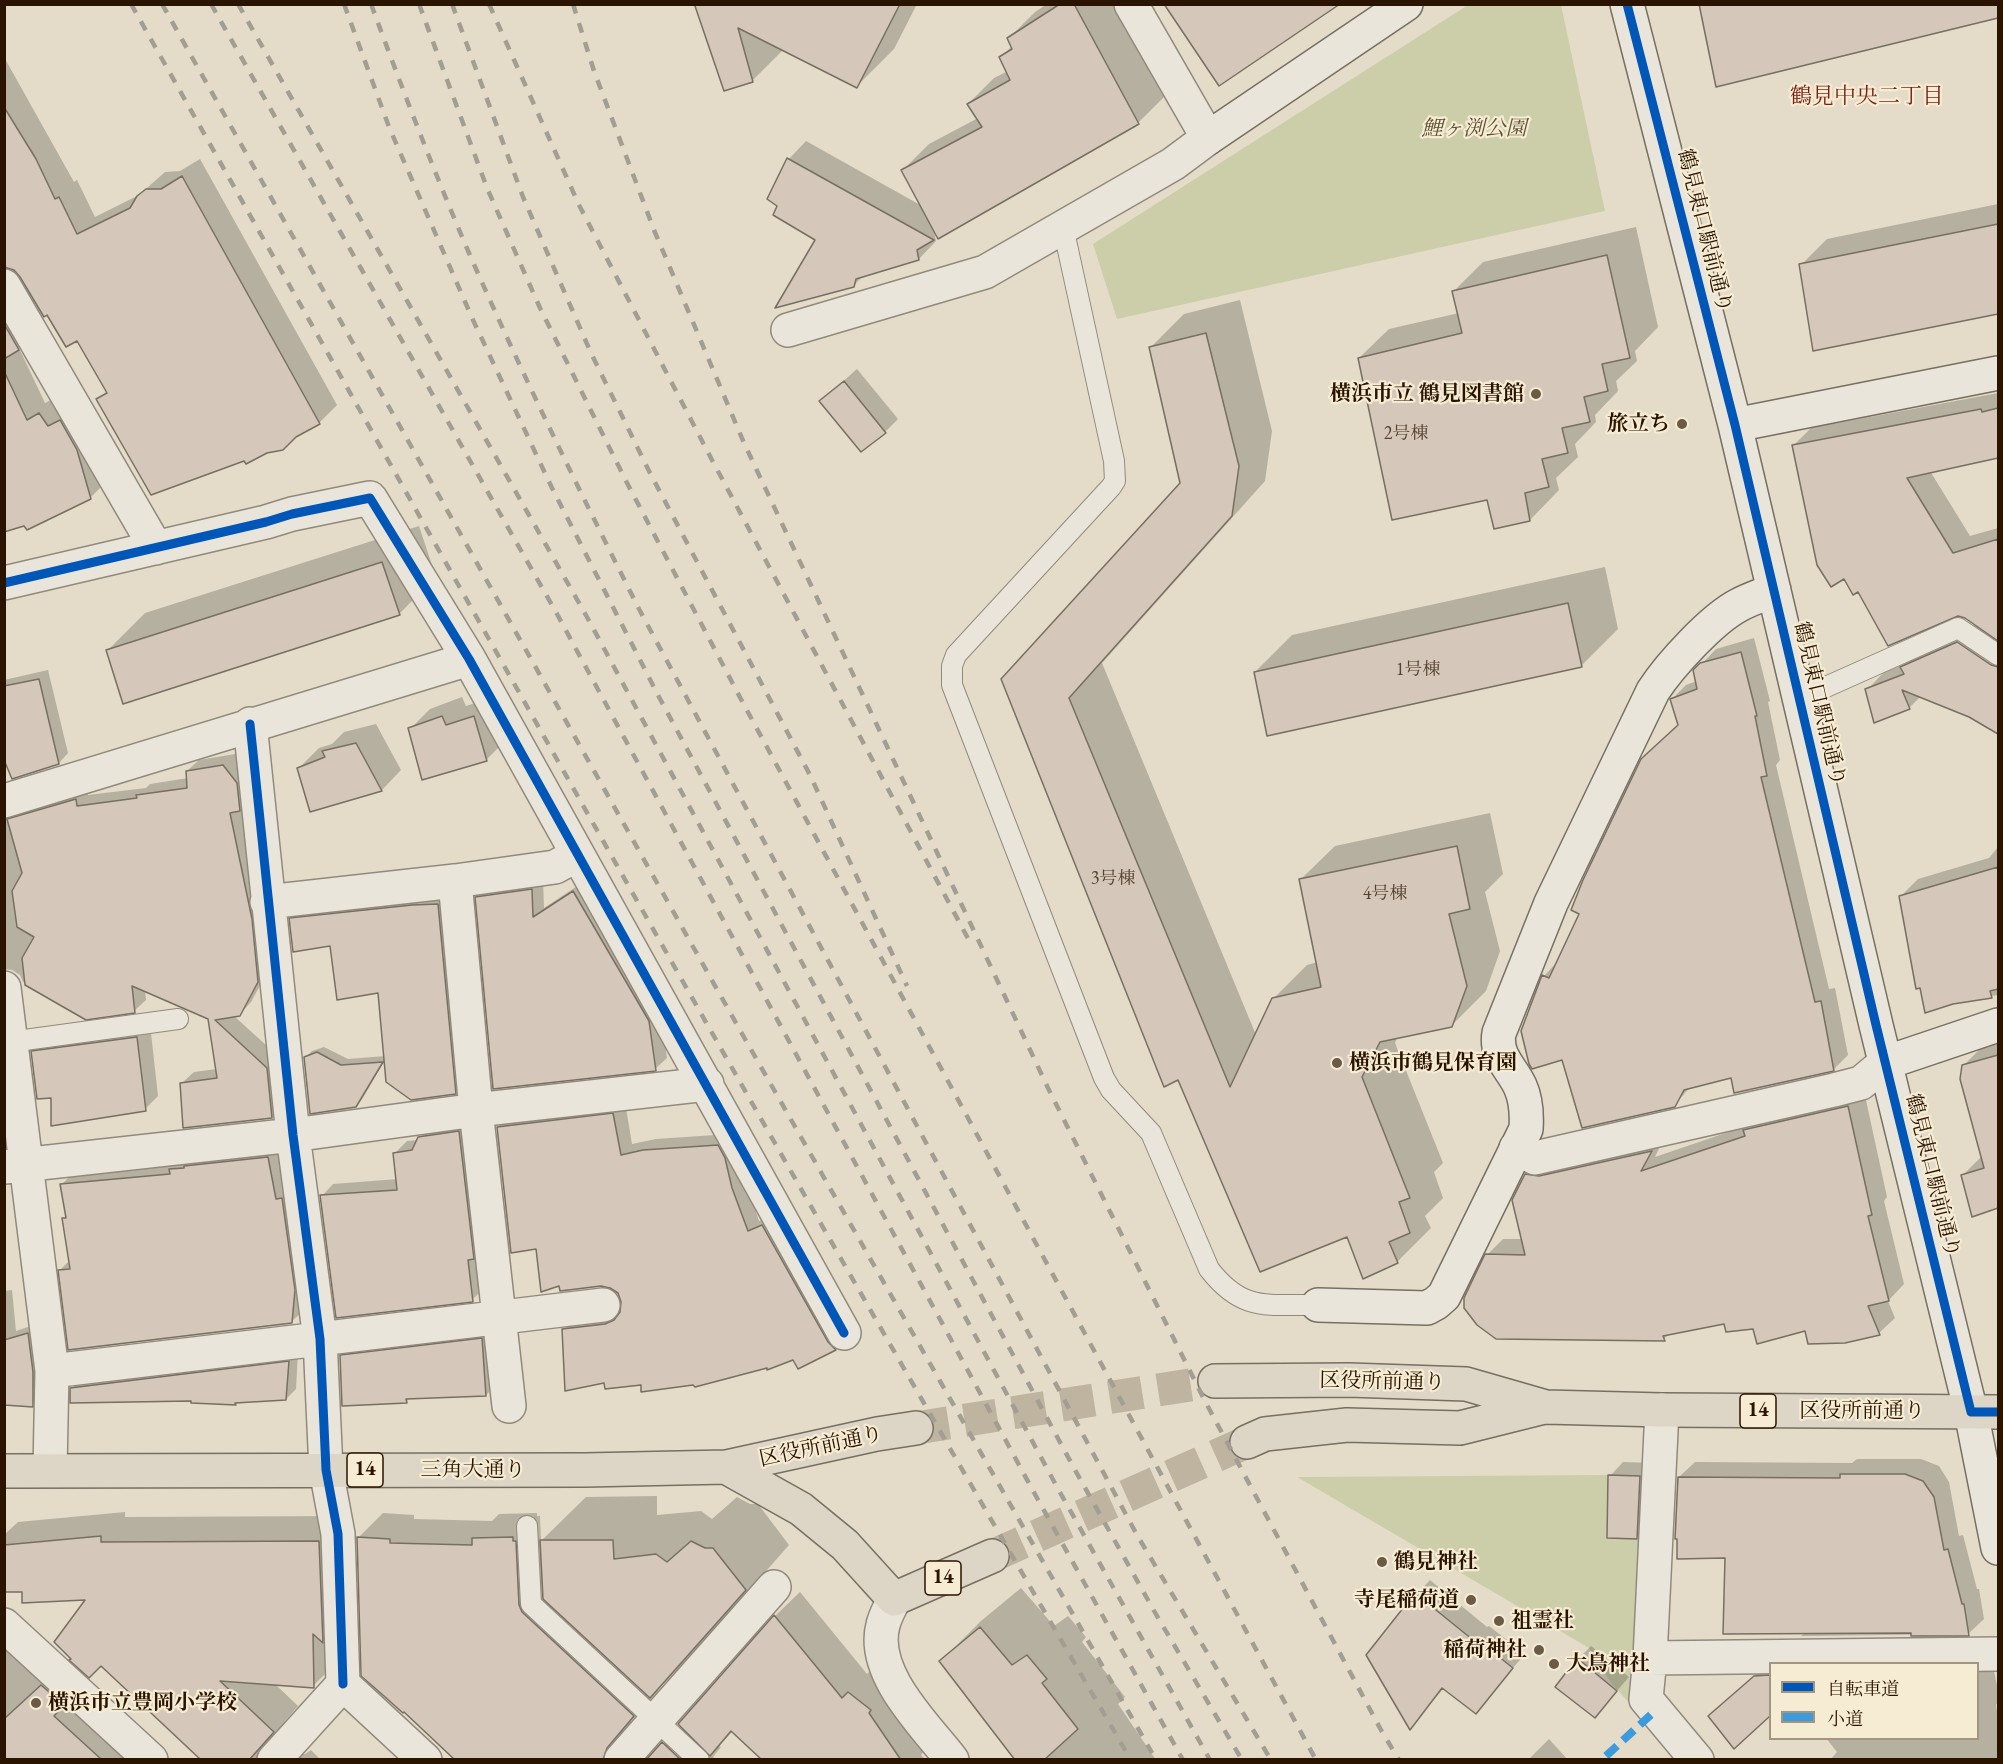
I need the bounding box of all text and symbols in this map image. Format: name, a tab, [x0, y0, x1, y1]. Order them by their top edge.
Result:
district label: 鶴見中央二丁目	[1790, 84, 1944, 110]
park label: 鯉ヶ渕公園	[1422, 116, 1526, 142]
street label: 鶴見東口駅前通り	[1671, 146, 1737, 316]
place label: 横浜市立 鶴見図書館	[1330, 381, 1524, 407]
marker: 横浜市立 鶴見図書館	[1529, 387, 1543, 401]
place label: 旅立ち	[1607, 411, 1670, 437]
marker: 旅立ち	[1675, 417, 1689, 431]
house number: 2号棟	[1384, 423, 1428, 445]
street label: 鶴見東口駅前通り	[1788, 619, 1850, 789]
house number: 1号棟	[1396, 659, 1440, 681]
house number: 3号棟	[1091, 868, 1135, 890]
house number: 4号棟	[1363, 883, 1407, 905]
place label: 横浜市鶴見保育園	[1349, 1050, 1517, 1076]
marker: 横浜市鶴見保育園	[1330, 1056, 1344, 1070]
street label: 鶴見東口駅前通り	[1899, 1091, 1965, 1261]
street label: 区役所前通り	[1319, 1368, 1445, 1396]
road number: 14	[1740, 1394, 1776, 1428]
street label: 区役所前通り	[1799, 1398, 1925, 1424]
street label: 区役所前通り	[757, 1422, 885, 1472]
road number: 14	[347, 1453, 383, 1487]
street label: 三角大通り	[421, 1457, 525, 1483]
place label: 鶴見神社	[1394, 1549, 1478, 1575]
marker: 鶴見神社	[1375, 1555, 1389, 1569]
road number: 14	[925, 1561, 961, 1595]
place label: 寺尾稲荷道	[1354, 1587, 1459, 1613]
marker: 寺尾稲荷道	[1464, 1593, 1478, 1607]
place label: 祖霊社	[1511, 1608, 1574, 1634]
marker: 祖霊社	[1492, 1614, 1506, 1628]
place label: 稲荷神社	[1443, 1637, 1527, 1663]
marker: 稲荷神社	[1532, 1643, 1546, 1657]
place label: 大鳥神社	[1566, 1651, 1650, 1677]
marker: 大鳥神社	[1547, 1657, 1561, 1671]
legend	[1769, 1662, 1979, 1740]
text: 自転車道	[1827, 1677, 1899, 1700]
place label: 横浜市立豊岡小学校	[48, 1690, 237, 1716]
marker: 横浜市立豊岡小学校	[29, 1696, 43, 1710]
text: 小道	[1827, 1707, 1863, 1730]

